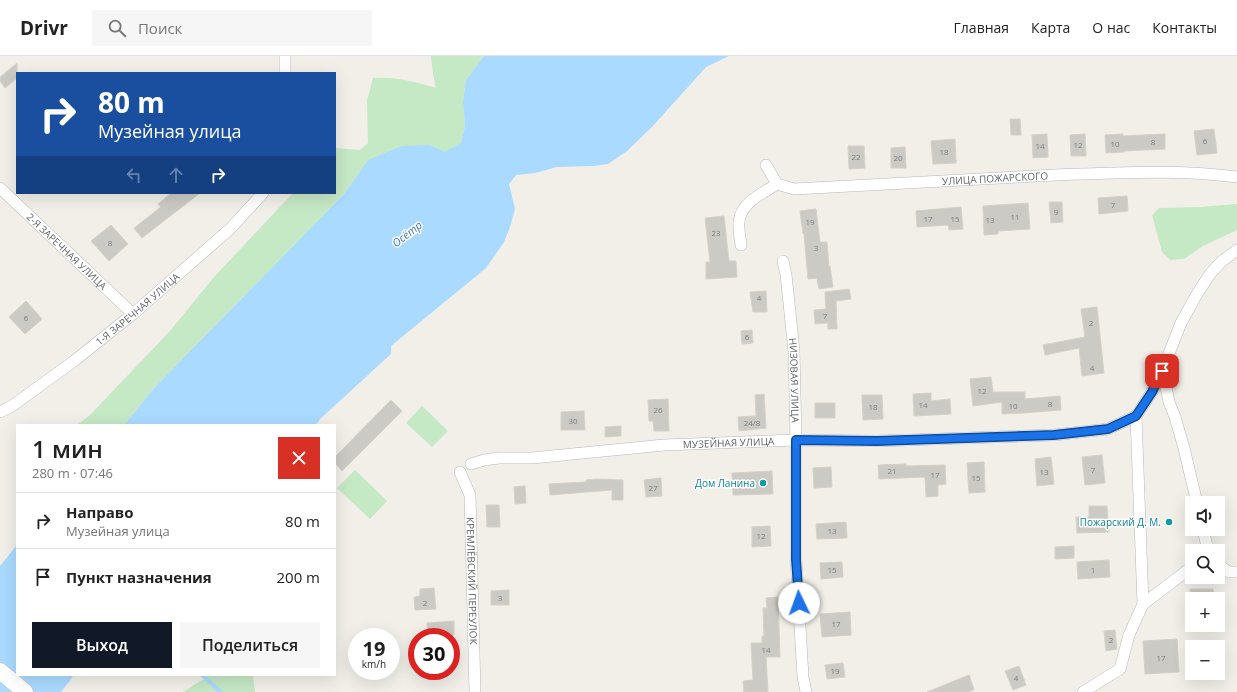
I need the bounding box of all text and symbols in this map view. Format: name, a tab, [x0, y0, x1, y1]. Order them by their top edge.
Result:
search box	[92, 10, 372, 46]
text: Drivr	[20, 15, 68, 41]
icon: search	[106, 17, 128, 39]
text: Поиск	[138, 18, 182, 38]
text: Главная	[954, 18, 1009, 37]
text: Карта	[1031, 18, 1070, 37]
text: О нас	[1092, 18, 1130, 37]
text: Контакты	[1152, 18, 1217, 37]
text: 80 m	[98, 83, 165, 121]
icon: right	[32, 88, 84, 140]
text: Музейная улица	[98, 119, 242, 143]
house number: 6	[1203, 135, 1208, 146]
house number: 8	[1151, 136, 1156, 147]
house number: 10	[1110, 138, 1120, 149]
house number: 12	[1073, 139, 1083, 150]
house number: 14	[1035, 140, 1045, 151]
house number: 18	[939, 146, 949, 157]
house number: 22	[851, 151, 861, 162]
house number: 20	[893, 152, 903, 163]
icon: left	[123, 164, 145, 186]
icon: ahead	[165, 164, 187, 186]
icon: right	[207, 164, 229, 186]
street label: УЛИЦА ПОЖАРСКОГО	[942, 168, 1049, 188]
house number: 7	[1111, 199, 1116, 210]
house number: 9	[1054, 206, 1059, 217]
street label: 2-Я ЗАРЕЧНАЯ УЛИЦА	[24, 210, 110, 293]
house number: 11	[1010, 211, 1020, 222]
house number: 17	[923, 213, 933, 224]
house number: 15	[950, 213, 960, 224]
house number: 13	[985, 214, 995, 225]
house number: 19	[805, 216, 815, 227]
water label: Осётр	[389, 217, 425, 250]
house number: 23	[711, 227, 721, 238]
house number: 8	[108, 237, 113, 248]
house number: 3	[814, 242, 819, 253]
street label: 1-Я ЗАРЕЧНАЯ УЛИЦА	[92, 269, 183, 348]
house number: 4	[757, 292, 762, 303]
house number: 7	[823, 310, 828, 321]
house number: 6	[24, 312, 29, 323]
house number: 2	[1089, 317, 1094, 328]
house number: 6	[745, 331, 750, 342]
street label: НИЗОВАЯ УЛИЦА	[786, 337, 803, 424]
pin	[1145, 354, 1179, 388]
icon: arrive	[1151, 360, 1173, 382]
house number: 4	[1090, 362, 1095, 373]
house number: 12	[977, 385, 987, 396]
house number: 8	[1048, 398, 1053, 409]
house number: 14	[918, 399, 928, 410]
house number: 10	[1008, 400, 1018, 411]
house number: 18	[868, 401, 878, 412]
house number: 26	[653, 404, 663, 415]
house number: 30	[568, 415, 578, 426]
house number: 24/8	[744, 417, 761, 428]
text: 1 мин	[32, 432, 103, 465]
street label: МУЗЕЙНАЯ УЛИЦА	[683, 434, 775, 451]
button: close	[278, 437, 320, 479]
text: 280 m · 07:46	[32, 464, 113, 482]
house number: 7	[1091, 464, 1096, 475]
house number: 21	[887, 465, 897, 476]
house number: 13	[1039, 466, 1049, 477]
house number: 17	[930, 469, 940, 480]
house number: 15	[971, 472, 981, 483]
place label: Дом Ланина	[695, 476, 755, 490]
marker: Дом Ланина	[758, 478, 768, 488]
house number: 27	[648, 482, 658, 493]
map controls	[1185, 496, 1225, 680]
button: sound	[1185, 496, 1225, 536]
text: Направо	[66, 502, 134, 522]
icon: right	[32, 510, 54, 532]
text: 80 m	[285, 511, 320, 531]
place label: Пожарский Д. М.	[1080, 515, 1161, 529]
street label: КРЕМЛЁВСКИЙ ПЕРЕУЛОК	[464, 517, 481, 646]
marker: Пожарский Д. М.	[1164, 517, 1174, 527]
text: Музейная улица	[66, 522, 170, 540]
house number: 13	[827, 525, 837, 536]
house number: 12	[756, 530, 766, 541]
button: search	[1185, 544, 1225, 584]
house number: 15	[827, 564, 837, 575]
house number: 1	[1091, 564, 1095, 575]
icon: arrive	[32, 566, 54, 588]
text: Пункт назначения	[66, 567, 212, 587]
text: 200 m	[276, 567, 320, 587]
position arrow	[778, 582, 820, 624]
house number: 3	[498, 592, 503, 603]
button: +	[1185, 592, 1225, 632]
house number: 2	[423, 597, 428, 608]
house number: 17	[831, 618, 841, 629]
button: Выход	[32, 622, 172, 668]
button: Поделиться	[180, 622, 320, 668]
speed limit sign: 30	[408, 628, 460, 680]
house number: 2	[1109, 634, 1114, 645]
text: 19	[363, 635, 385, 662]
button: −	[1185, 640, 1225, 680]
house number: 14	[761, 644, 771, 655]
house number: 17	[1156, 652, 1166, 663]
text: km/h	[362, 657, 386, 671]
house number: 19	[830, 665, 840, 676]
house number: 4	[1014, 672, 1019, 683]

